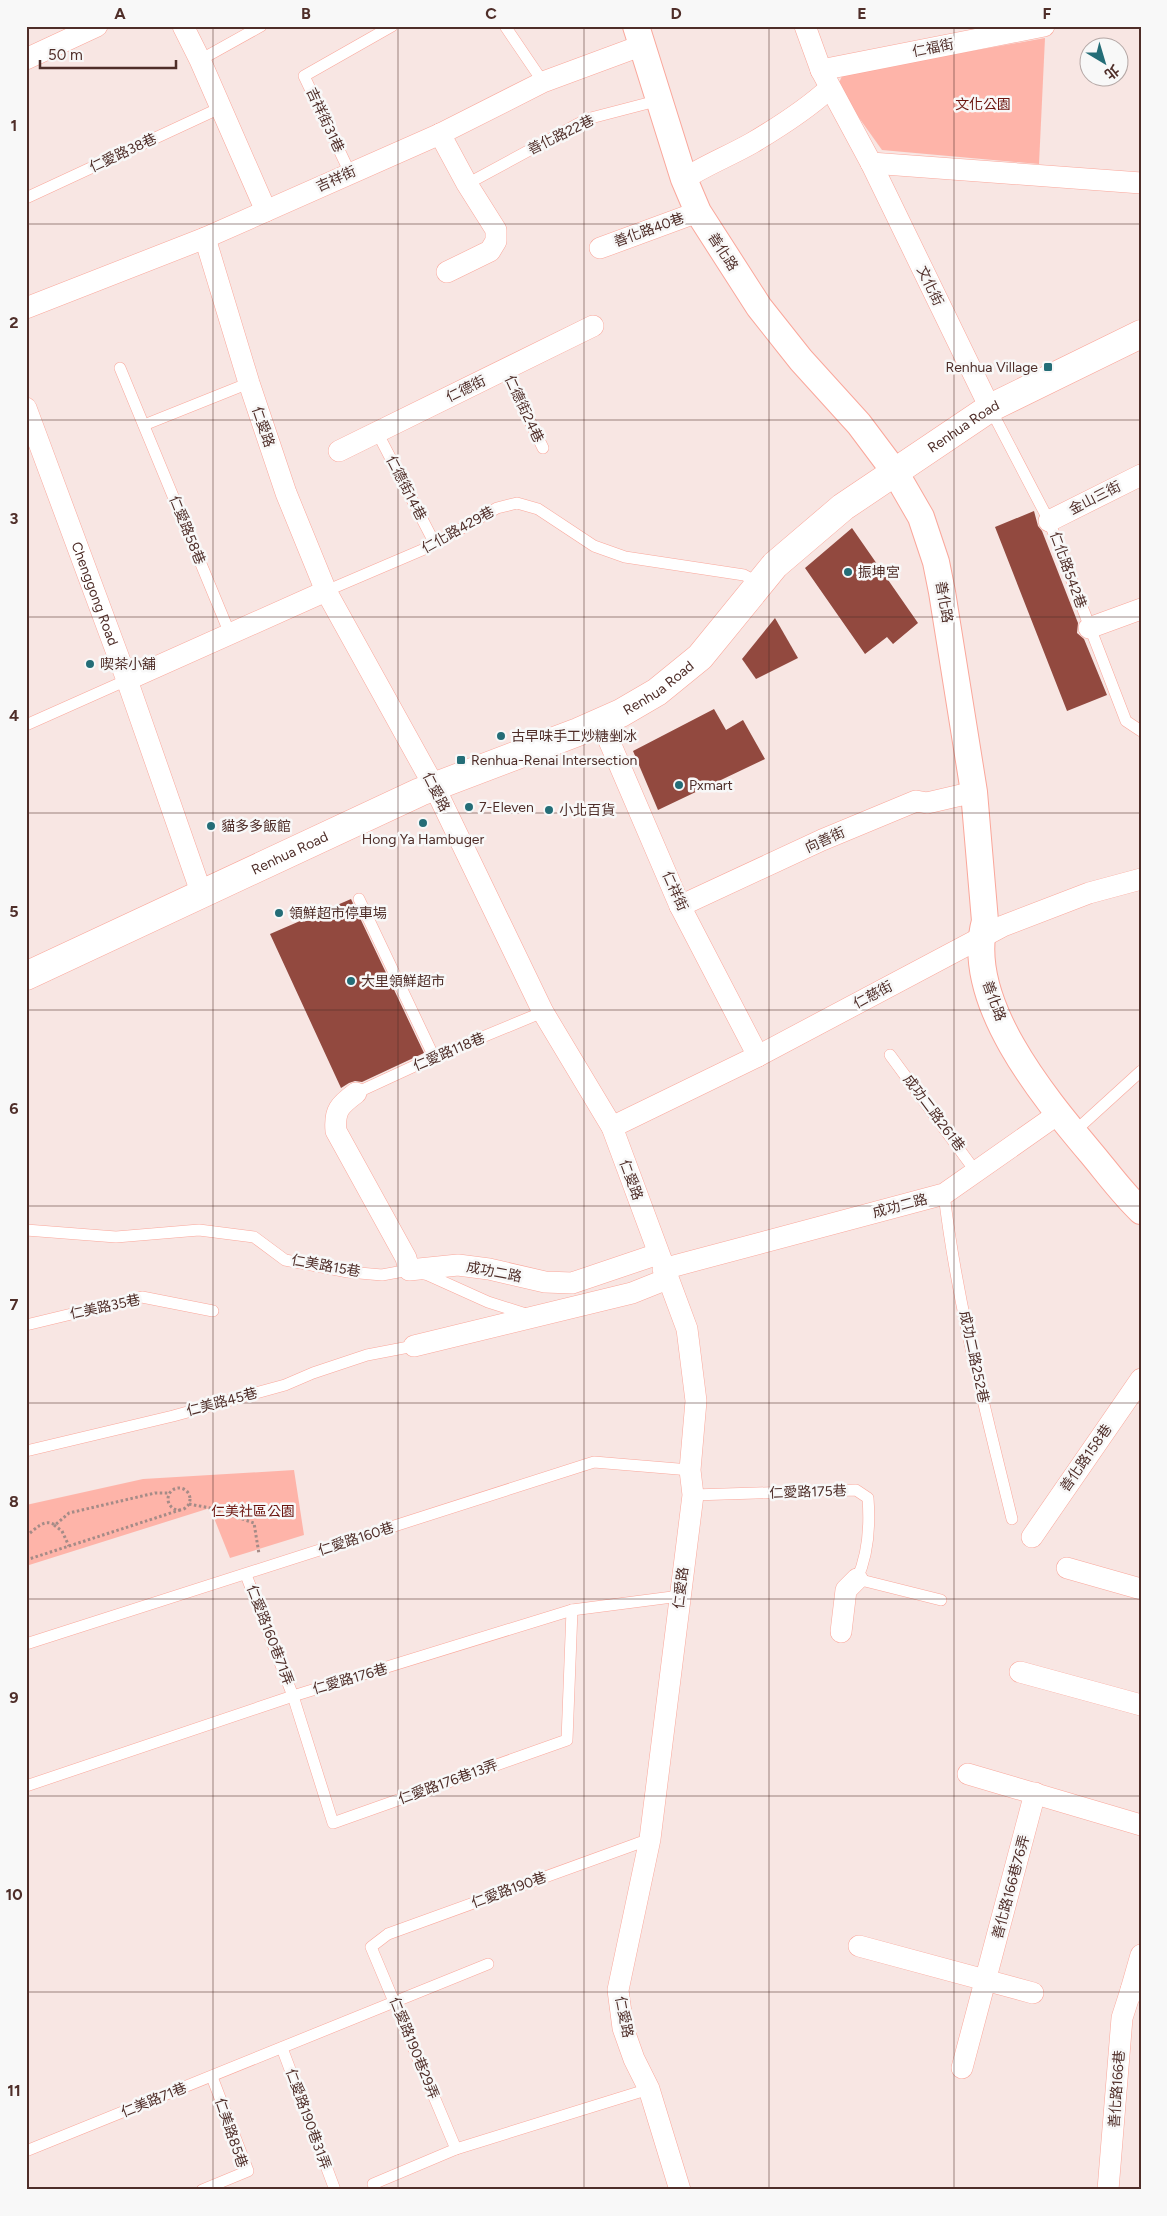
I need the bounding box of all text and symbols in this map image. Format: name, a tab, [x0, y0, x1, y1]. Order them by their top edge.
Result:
text: A	[114, 4, 126, 23]
text: B	[301, 4, 311, 23]
text: C	[485, 4, 497, 23]
text: D	[670, 4, 682, 23]
text: E	[857, 4, 867, 23]
text: F	[1043, 4, 1052, 23]
street label: 仁福街	[911, 36, 955, 60]
scale bar	[40, 38, 176, 70]
north arrow	[1080, 38, 1130, 88]
text: 50 m	[48, 46, 83, 64]
text: 北	[1101, 61, 1122, 83]
street label: 吉祥街31巷	[303, 85, 347, 155]
park label: 文化公園	[955, 96, 1011, 113]
street label: 善化路22巷	[525, 112, 597, 158]
text: 1	[11, 116, 17, 135]
street label: 仁愛路38巷	[87, 130, 159, 176]
street label: 吉祥街	[313, 163, 359, 195]
street label: 善化路40巷	[611, 209, 687, 251]
street label: 善化路	[704, 230, 742, 274]
street label: 文化街	[913, 263, 947, 309]
text: 2	[9, 313, 19, 332]
place label: Renhua Village	[945, 359, 1038, 376]
marker: Renhua Village	[1042, 361, 1054, 373]
street label: 仁德街	[443, 372, 489, 406]
street label: 仁德街24巷	[501, 373, 547, 445]
street label: Renhua Road	[924, 396, 1002, 456]
street label: 仁愛路	[248, 404, 278, 450]
street label: 仁德街14巷	[382, 453, 430, 523]
street label: 金山三街	[1066, 478, 1124, 518]
street label: 仁愛路58巷	[166, 493, 208, 567]
street label: 仁化路429巷	[419, 503, 497, 557]
text: 3	[10, 509, 19, 528]
street label: 仁化路542巷	[1046, 529, 1090, 611]
street label: Chenggong Road	[68, 539, 122, 648]
place label: 振坤宮	[858, 564, 900, 581]
marker: 振坤宮	[842, 566, 854, 578]
street label: 善化路	[932, 580, 956, 624]
place label: 喫茶小舖	[100, 656, 156, 673]
street label: Renhua Road	[620, 657, 697, 718]
marker: 喫茶小舖	[84, 658, 96, 670]
text: 4	[9, 706, 19, 725]
place label: 古早味手工炒糖剉冰	[511, 728, 637, 745]
marker: 古早味手工炒糖剉冰	[495, 730, 507, 742]
place label: Renhua-Renai Intersection	[471, 752, 638, 769]
marker: Renhua-Renai Intersection	[455, 754, 467, 766]
street label: 仁愛路	[419, 769, 453, 815]
place label: Pxmart	[689, 777, 733, 794]
marker: Pxmart	[673, 779, 685, 791]
place label: 7-Eleven	[479, 799, 534, 816]
marker: 7-Eleven	[463, 801, 475, 813]
place label: 小北百貨	[559, 802, 615, 819]
marker: 小北百貨	[543, 804, 555, 816]
marker: Hong Ya Hambuger	[417, 817, 429, 829]
place label: 貓多多飯館	[221, 818, 291, 835]
marker: 貓多多飯館	[205, 820, 217, 832]
street label: 向善街	[802, 824, 848, 856]
street label: Renhua Road	[249, 828, 331, 878]
place label: Hong Ya Hambuger	[362, 831, 485, 848]
street label: 仁祥街	[659, 868, 691, 914]
text: 5	[9, 902, 19, 921]
place label: 領鮮超市停車場	[289, 905, 387, 922]
marker: 領鮮超市停車場	[273, 907, 285, 919]
place label: 大里領鮮超市	[361, 973, 445, 990]
marker: 大里領鮮超市	[345, 975, 357, 987]
street label: 仁慈街	[850, 978, 896, 1012]
street label: 善化路	[979, 978, 1009, 1024]
street label: 仁愛路118巷	[411, 1029, 487, 1075]
street label: 成功二路261巷	[900, 1071, 968, 1155]
text: 6	[9, 1099, 19, 1118]
street label: 仁愛路	[616, 1157, 646, 1203]
street label: 成功二路	[871, 1191, 929, 1221]
street label: 仁美路15巷	[290, 1252, 362, 1280]
street label: 成功二路	[465, 1258, 523, 1286]
street label: 仁美路35巷	[68, 1291, 142, 1323]
text: 7	[10, 1295, 19, 1314]
street label: 成功二路252巷	[956, 1309, 992, 1405]
street label: 仁美路45巷	[185, 1384, 259, 1420]
street label: 善化路158巷	[1057, 1421, 1115, 1495]
street label: 仁愛路175巷	[769, 1482, 847, 1502]
text: 8	[9, 1492, 19, 1511]
park label: 仁美社區公園	[211, 1503, 295, 1520]
street label: 仁愛路160巷	[316, 1519, 396, 1559]
street label: 仁愛路	[670, 1566, 692, 1610]
street label: 仁愛路160巷71弄	[243, 1582, 297, 1688]
street label: 仁愛路176巷	[311, 1660, 389, 1698]
text: 9	[9, 1688, 19, 1707]
street label: 仁愛路176巷13弄	[396, 1756, 500, 1808]
street label: 善化路166巷76弄	[989, 1833, 1033, 1941]
street label: 仁愛路190巷	[469, 1869, 549, 1911]
text: 10	[5, 1885, 23, 1904]
street label: 仁愛路190巷29弄	[386, 1995, 442, 2101]
street label: 仁愛路	[612, 1995, 636, 2039]
street label: 善化路166巷	[1106, 2050, 1128, 2128]
street label: 仁愛路190巷31弄	[282, 2066, 334, 2172]
street label: 仁美路71巷	[119, 2079, 189, 2121]
text: 11	[7, 2081, 21, 2100]
street label: 仁美路85巷	[211, 2096, 251, 2170]

